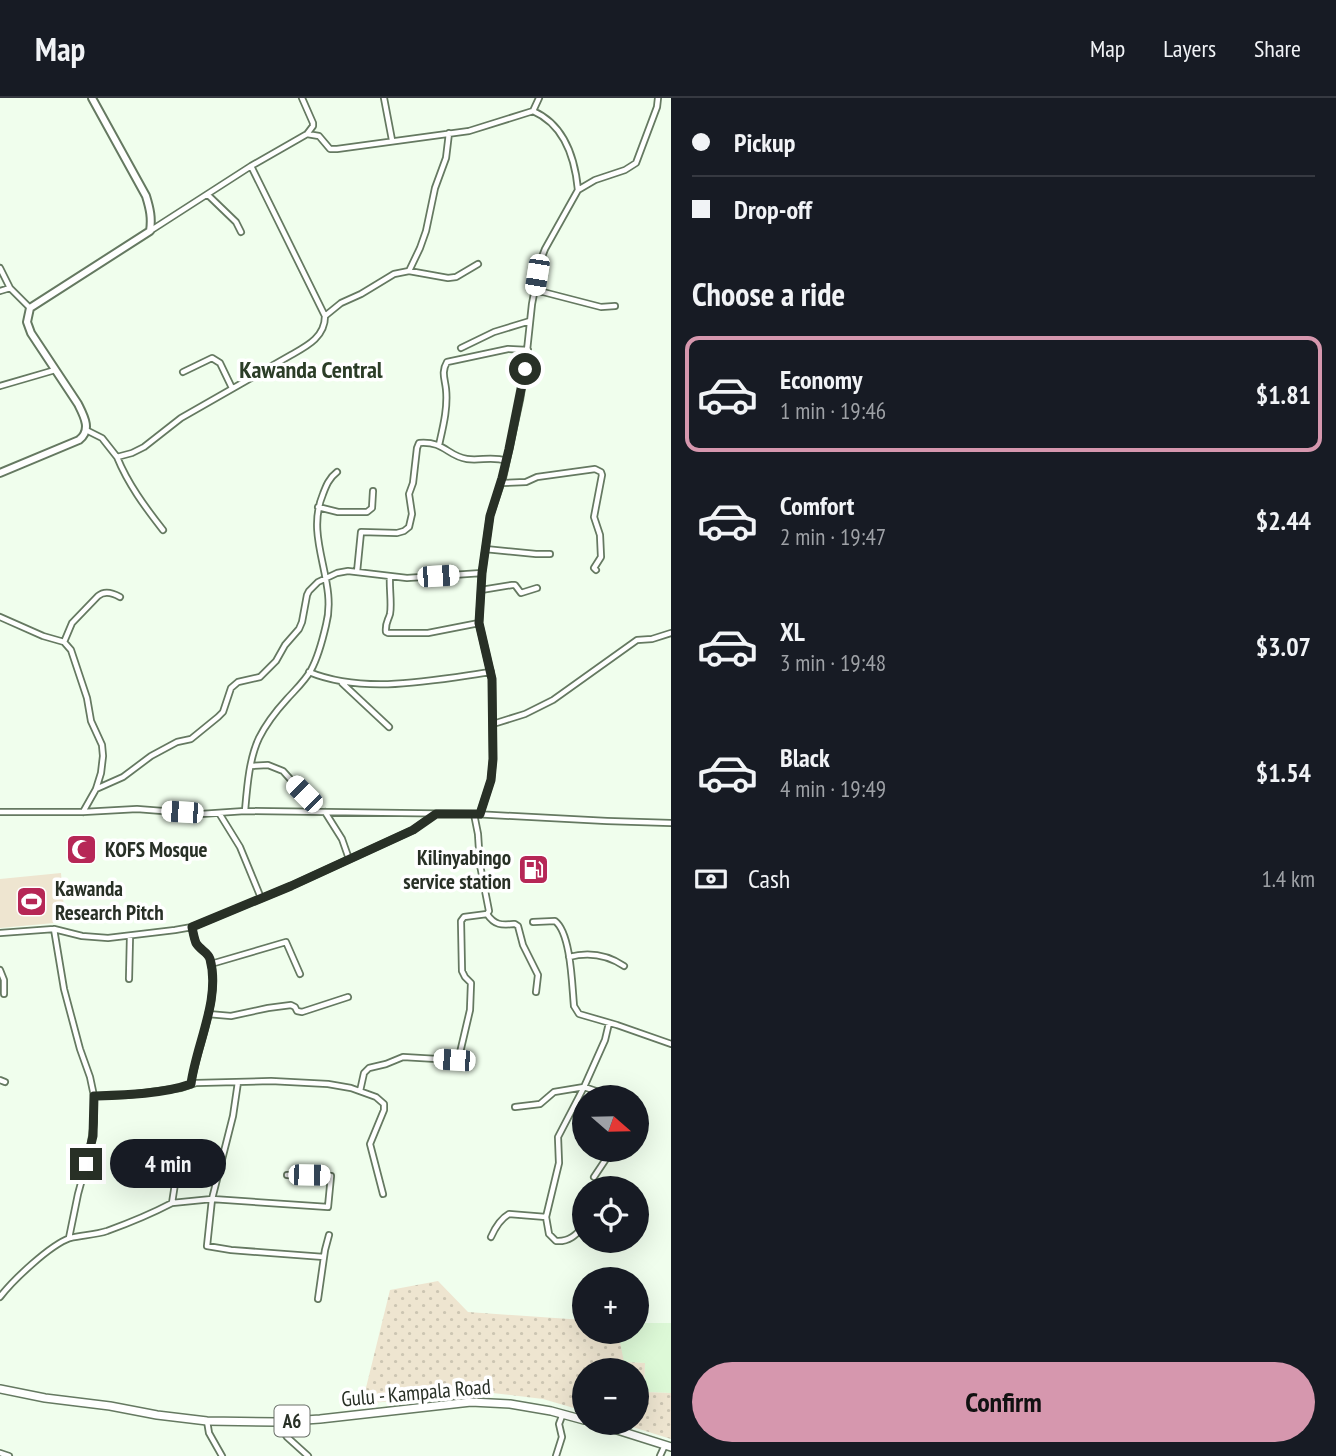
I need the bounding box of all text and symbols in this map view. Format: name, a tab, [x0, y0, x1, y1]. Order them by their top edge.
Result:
text: Map	[35, 27, 85, 70]
text: Map	[1090, 33, 1125, 64]
text: Layers	[1163, 33, 1216, 64]
text: Share	[1254, 33, 1301, 64]
text: Pickup	[734, 126, 795, 159]
text: Drop-off	[734, 193, 812, 226]
car	[524, 253, 551, 297]
text: Choose a ride	[692, 273, 845, 315]
route start	[509, 353, 541, 385]
district label: Kawanda Central	[239, 354, 383, 385]
icon: car	[696, 363, 759, 426]
text: Economy	[780, 363, 862, 396]
text: $1.81	[1256, 378, 1311, 411]
text: 1 min · 19:46	[780, 396, 886, 425]
icon: car	[696, 489, 759, 552]
text: Comfort	[780, 489, 854, 522]
text: $2.44	[1256, 504, 1311, 537]
text: 2 min · 19:47	[780, 522, 886, 551]
car	[417, 564, 460, 588]
icon: car	[696, 615, 759, 678]
text: XL	[780, 615, 805, 648]
text: $3.07	[1256, 630, 1311, 663]
text: 3 min · 19:48	[780, 648, 886, 677]
icon: car	[696, 741, 759, 804]
text: Black	[780, 741, 830, 774]
text: $1.54	[1256, 756, 1311, 789]
car	[282, 772, 327, 816]
text: 4 min · 19:49	[780, 774, 886, 803]
car	[161, 800, 204, 824]
mosque icon: KOFS Mosque	[65, 833, 99, 867]
place label: KOFS Mosque	[105, 836, 208, 863]
place label: Kilinyabingo service station	[403, 844, 511, 895]
fuel station icon: Kilinyabingo service station	[517, 853, 551, 887]
icon: cash	[692, 860, 730, 898]
text: Cash	[748, 862, 790, 895]
text: 1.4 km	[1261, 864, 1315, 893]
place label: Kawanda Research Pitch	[55, 875, 164, 926]
sports icon: Kawanda Research Pitch	[15, 884, 49, 918]
car	[433, 1048, 476, 1072]
north arrow	[572, 1085, 649, 1162]
map controls	[572, 1085, 649, 1435]
callout: 4 min	[110, 1140, 226, 1188]
route end	[70, 1148, 102, 1180]
text: 4 min	[145, 1149, 191, 1178]
car	[288, 1164, 331, 1186]
button: locate	[572, 1176, 649, 1253]
button: +	[572, 1267, 649, 1344]
button: −	[572, 1358, 649, 1435]
button: Confirm	[692, 1362, 1315, 1442]
street label: Gulu - Kampala Road	[340, 1373, 492, 1412]
road number: A6	[274, 1406, 310, 1436]

